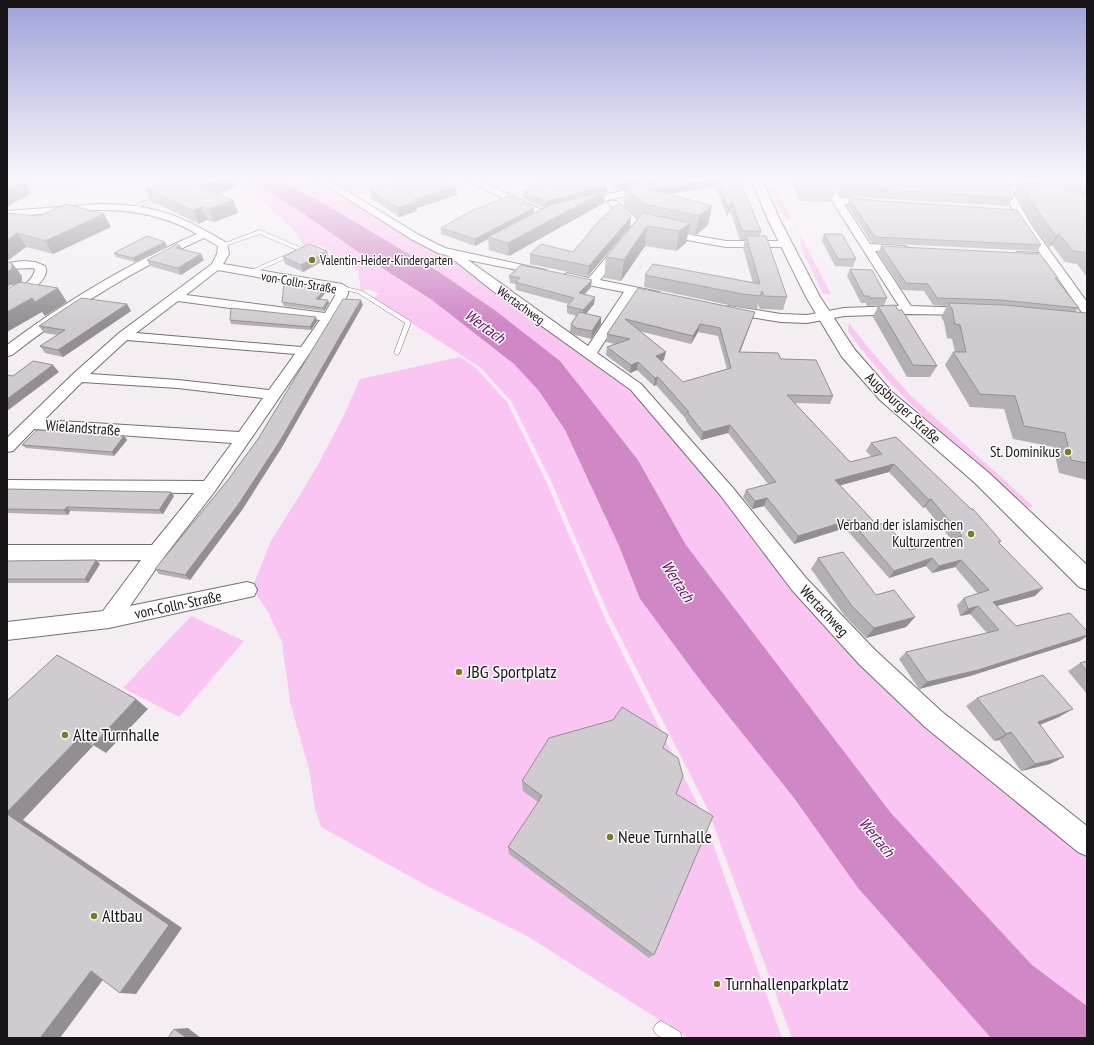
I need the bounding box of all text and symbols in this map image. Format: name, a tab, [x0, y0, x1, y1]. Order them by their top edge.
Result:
place label: Valentin-Heider-Kindergarten	[319, 252, 453, 269]
marker: Valentin-Heider-Kindergarten	[307, 255, 317, 265]
street label: von-Colln-Straße	[260, 267, 338, 298]
street label: Wertachweg	[493, 282, 548, 328]
water label: Wertach	[461, 305, 510, 348]
street label: Augsburger Straße	[862, 368, 945, 447]
street label: Wielandstraße	[45, 415, 121, 440]
place label: St. Dominikus	[990, 442, 1060, 461]
marker: St. Dominikus	[1063, 447, 1073, 457]
place label: Verband der islamischen Kulturzentren	[836, 515, 963, 551]
marker: Verband der islamischen Kulturzentren	[966, 529, 976, 539]
water label: Wertach	[657, 557, 699, 606]
street label: Wertachweg	[796, 581, 853, 640]
street label: von-Colln-Straße	[133, 586, 223, 623]
place label: JBG Sportplatz	[466, 660, 557, 683]
marker: JBG Sportplatz	[454, 667, 464, 677]
place label: Alte Turnhalle	[73, 723, 159, 746]
marker: Alte Turnhalle	[60, 730, 70, 740]
water label: Wertach	[855, 813, 900, 861]
place label: Neue Turnhalle	[618, 825, 712, 848]
marker: Neue Turnhalle	[605, 832, 615, 842]
place label: Altbau	[102, 904, 142, 927]
marker: Altbau	[89, 911, 99, 921]
place label: Turnhallenparkplatz	[725, 972, 849, 995]
marker: Turnhallenparkplatz	[712, 979, 722, 989]

